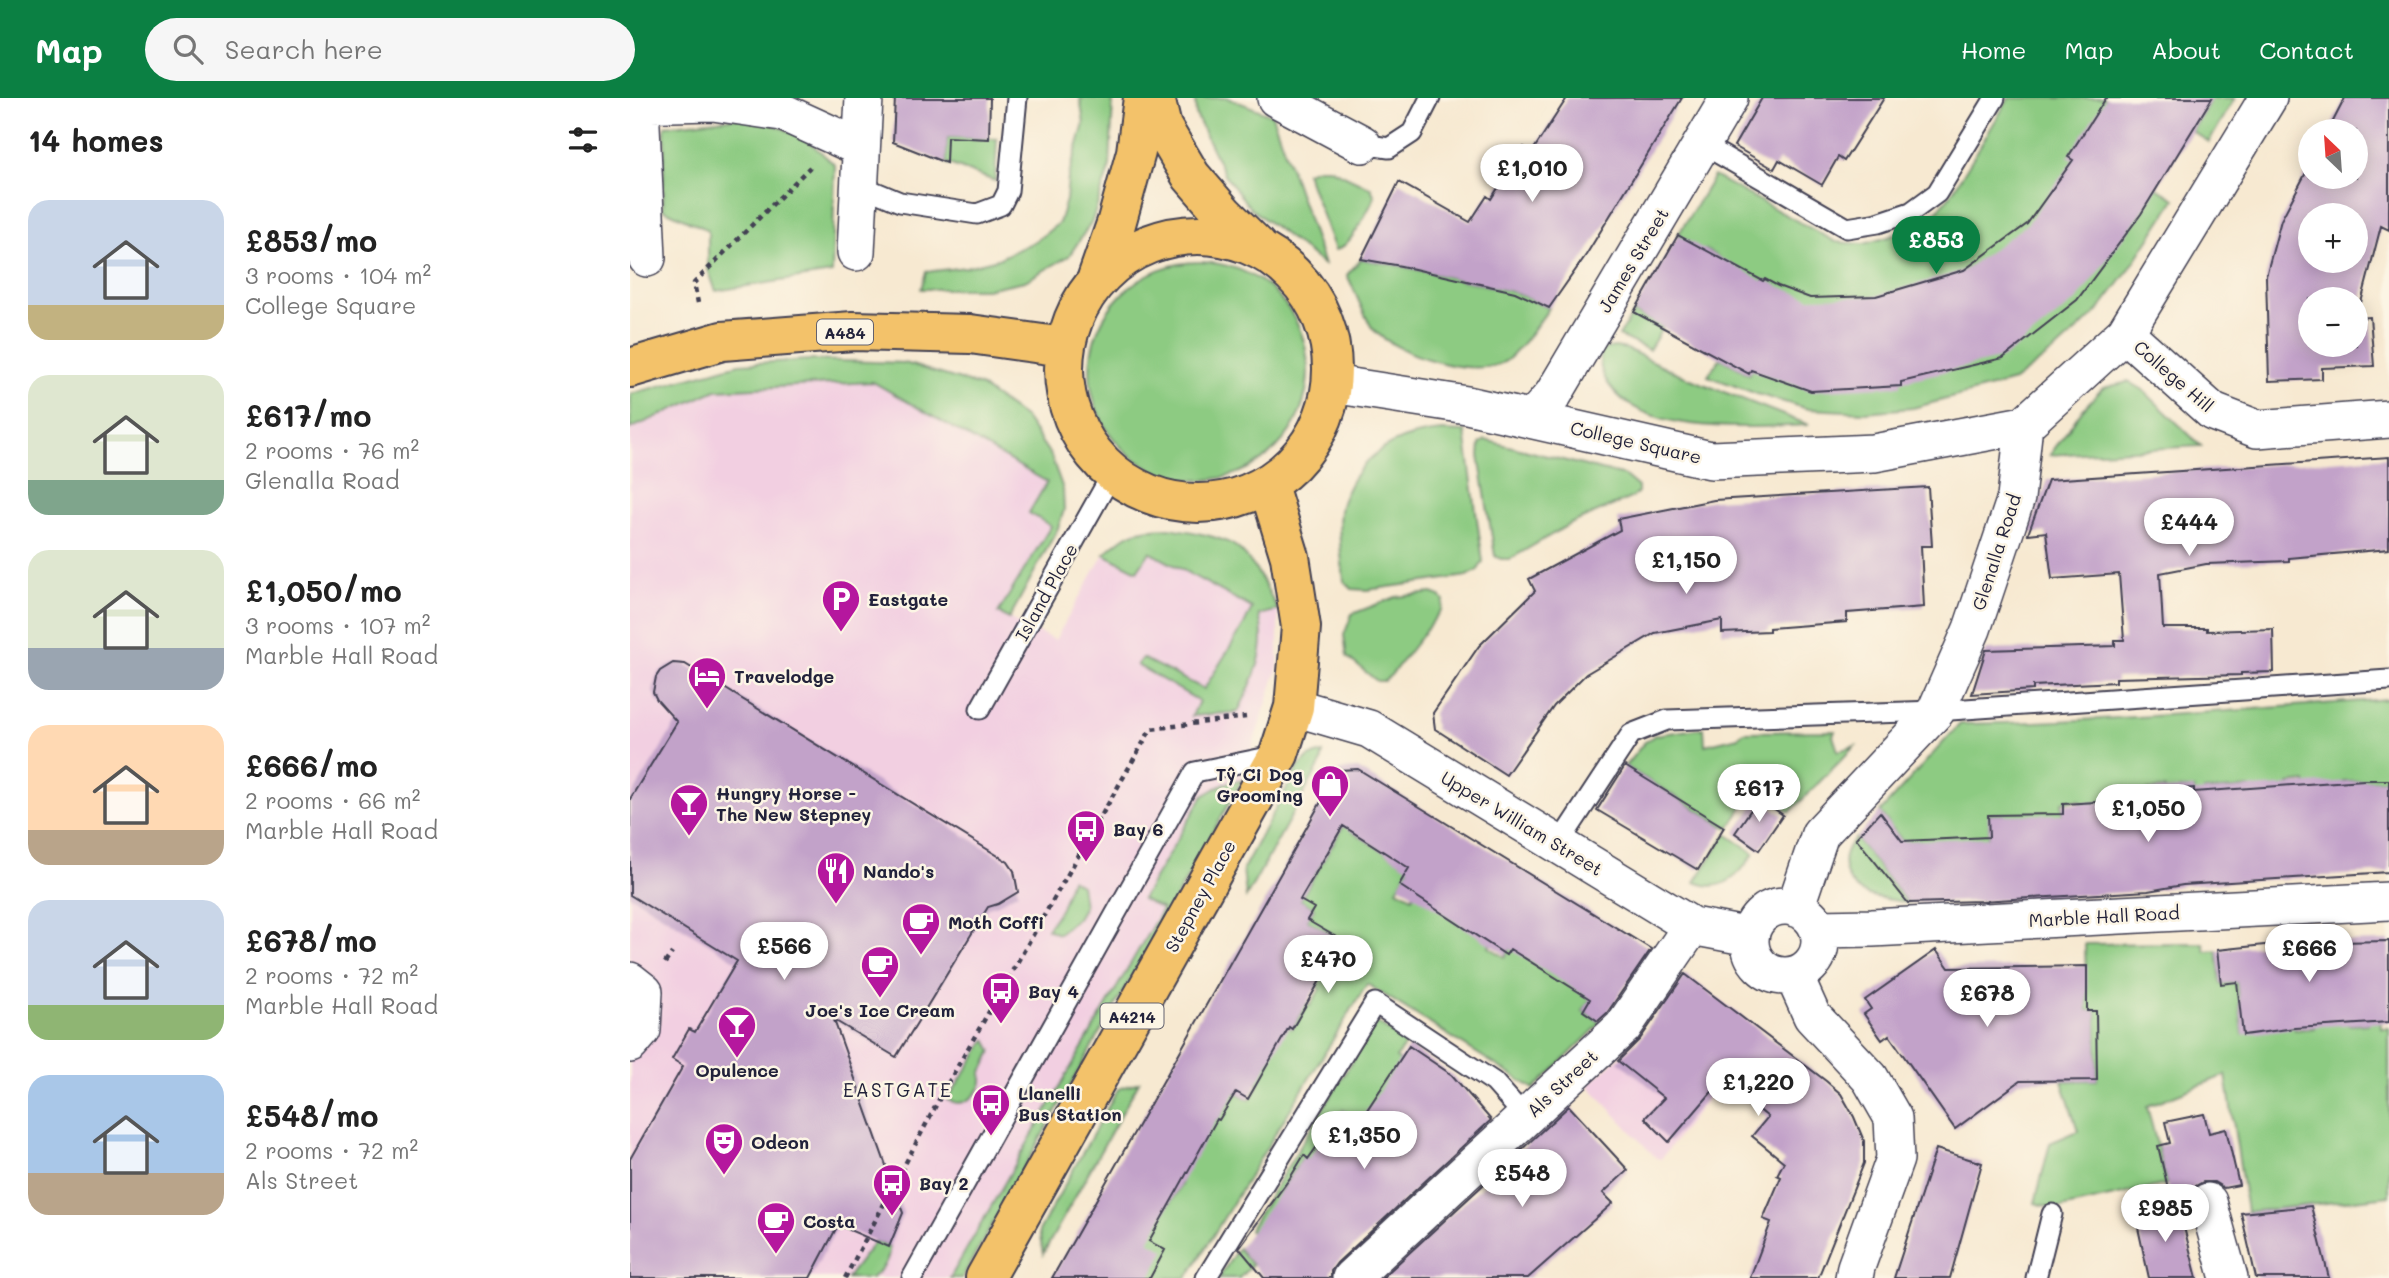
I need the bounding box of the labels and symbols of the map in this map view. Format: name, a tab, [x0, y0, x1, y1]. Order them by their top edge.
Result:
north arrow	[2298, 119, 2368, 189]
pin: £1,010	[1475, 144, 1589, 204]
street label: James Street	[1592, 203, 1674, 317]
pin: £853	[1895, 216, 1977, 276]
road number: A484	[817, 320, 873, 344]
street label: College Hill	[2129, 335, 2219, 417]
street label: College Square	[1568, 415, 1704, 469]
street label: Glenalla Road	[1966, 491, 2026, 613]
pin: £444	[2148, 498, 2230, 558]
pin: £1,150	[1629, 536, 1743, 596]
street label: Island Place	[1009, 539, 1083, 645]
parking icon: Eastgate	[820, 578, 862, 633]
place label: Eastgate	[868, 587, 948, 611]
hotel icon: Travelodge	[686, 655, 728, 710]
place label: Travelodge	[734, 664, 834, 688]
place label: Tŷ Ci Dog Grooming	[1216, 762, 1303, 807]
shop icon: Tŷ Ci Dog Grooming	[1309, 763, 1351, 818]
pin: £617	[1718, 764, 1800, 824]
street label: Upper William Street	[1437, 765, 1607, 881]
place label: Hungry Horse - The New Stepney	[716, 781, 871, 826]
bar icon: Hungry Horse - The New Stepney	[668, 782, 710, 837]
pin: £1,050	[2091, 784, 2205, 844]
bus stop icon: Bay 6	[1065, 808, 1107, 863]
place label: Bay 6	[1113, 817, 1163, 841]
street label: Stepney Place	[1159, 836, 1241, 956]
restaurant icon: Nando's	[815, 850, 857, 905]
place label: Nando's	[863, 859, 934, 883]
street label: Marble Hall Road	[2028, 900, 2180, 932]
cafe icon: Moth Coffi	[900, 901, 942, 956]
place label: Moth Coffi	[948, 910, 1044, 934]
pin: £566	[743, 922, 825, 982]
pin: £666	[2268, 924, 2350, 984]
pin: £470	[1287, 936, 1369, 995]
cafe icon: Joe's Ice Cream	[859, 944, 901, 999]
bus stop icon: Bay 4	[980, 970, 1022, 1025]
pin: £678	[1946, 970, 2028, 1029]
place label: Bay 4	[1028, 979, 1079, 1003]
place label: Joe's Ice Cream	[805, 998, 955, 1022]
bar icon: Opulence	[716, 1004, 758, 1059]
road number: A4214	[1100, 1004, 1164, 1028]
street label: Als Street	[1521, 1044, 1603, 1122]
place label: Opulence	[695, 1058, 779, 1082]
pin: £1,220	[1701, 1058, 1815, 1118]
district label: EASTGATE	[843, 1077, 953, 1102]
place label: Llanelli Bus Station	[1018, 1081, 1122, 1126]
bus stop icon: Llanelli Bus Station	[970, 1082, 1012, 1137]
pin: £1,350	[1307, 1112, 1421, 1171]
theatre icon: Odeon	[703, 1121, 745, 1176]
place label: Odeon	[751, 1130, 809, 1154]
pin: £548	[1481, 1150, 1563, 1209]
bus stop icon: Bay 2	[871, 1162, 913, 1217]
place label: Bay 2	[919, 1171, 968, 1195]
pin: £985	[2124, 1184, 2206, 1244]
cafe icon: Costa	[755, 1200, 797, 1255]
place label: Costa	[803, 1209, 855, 1233]

